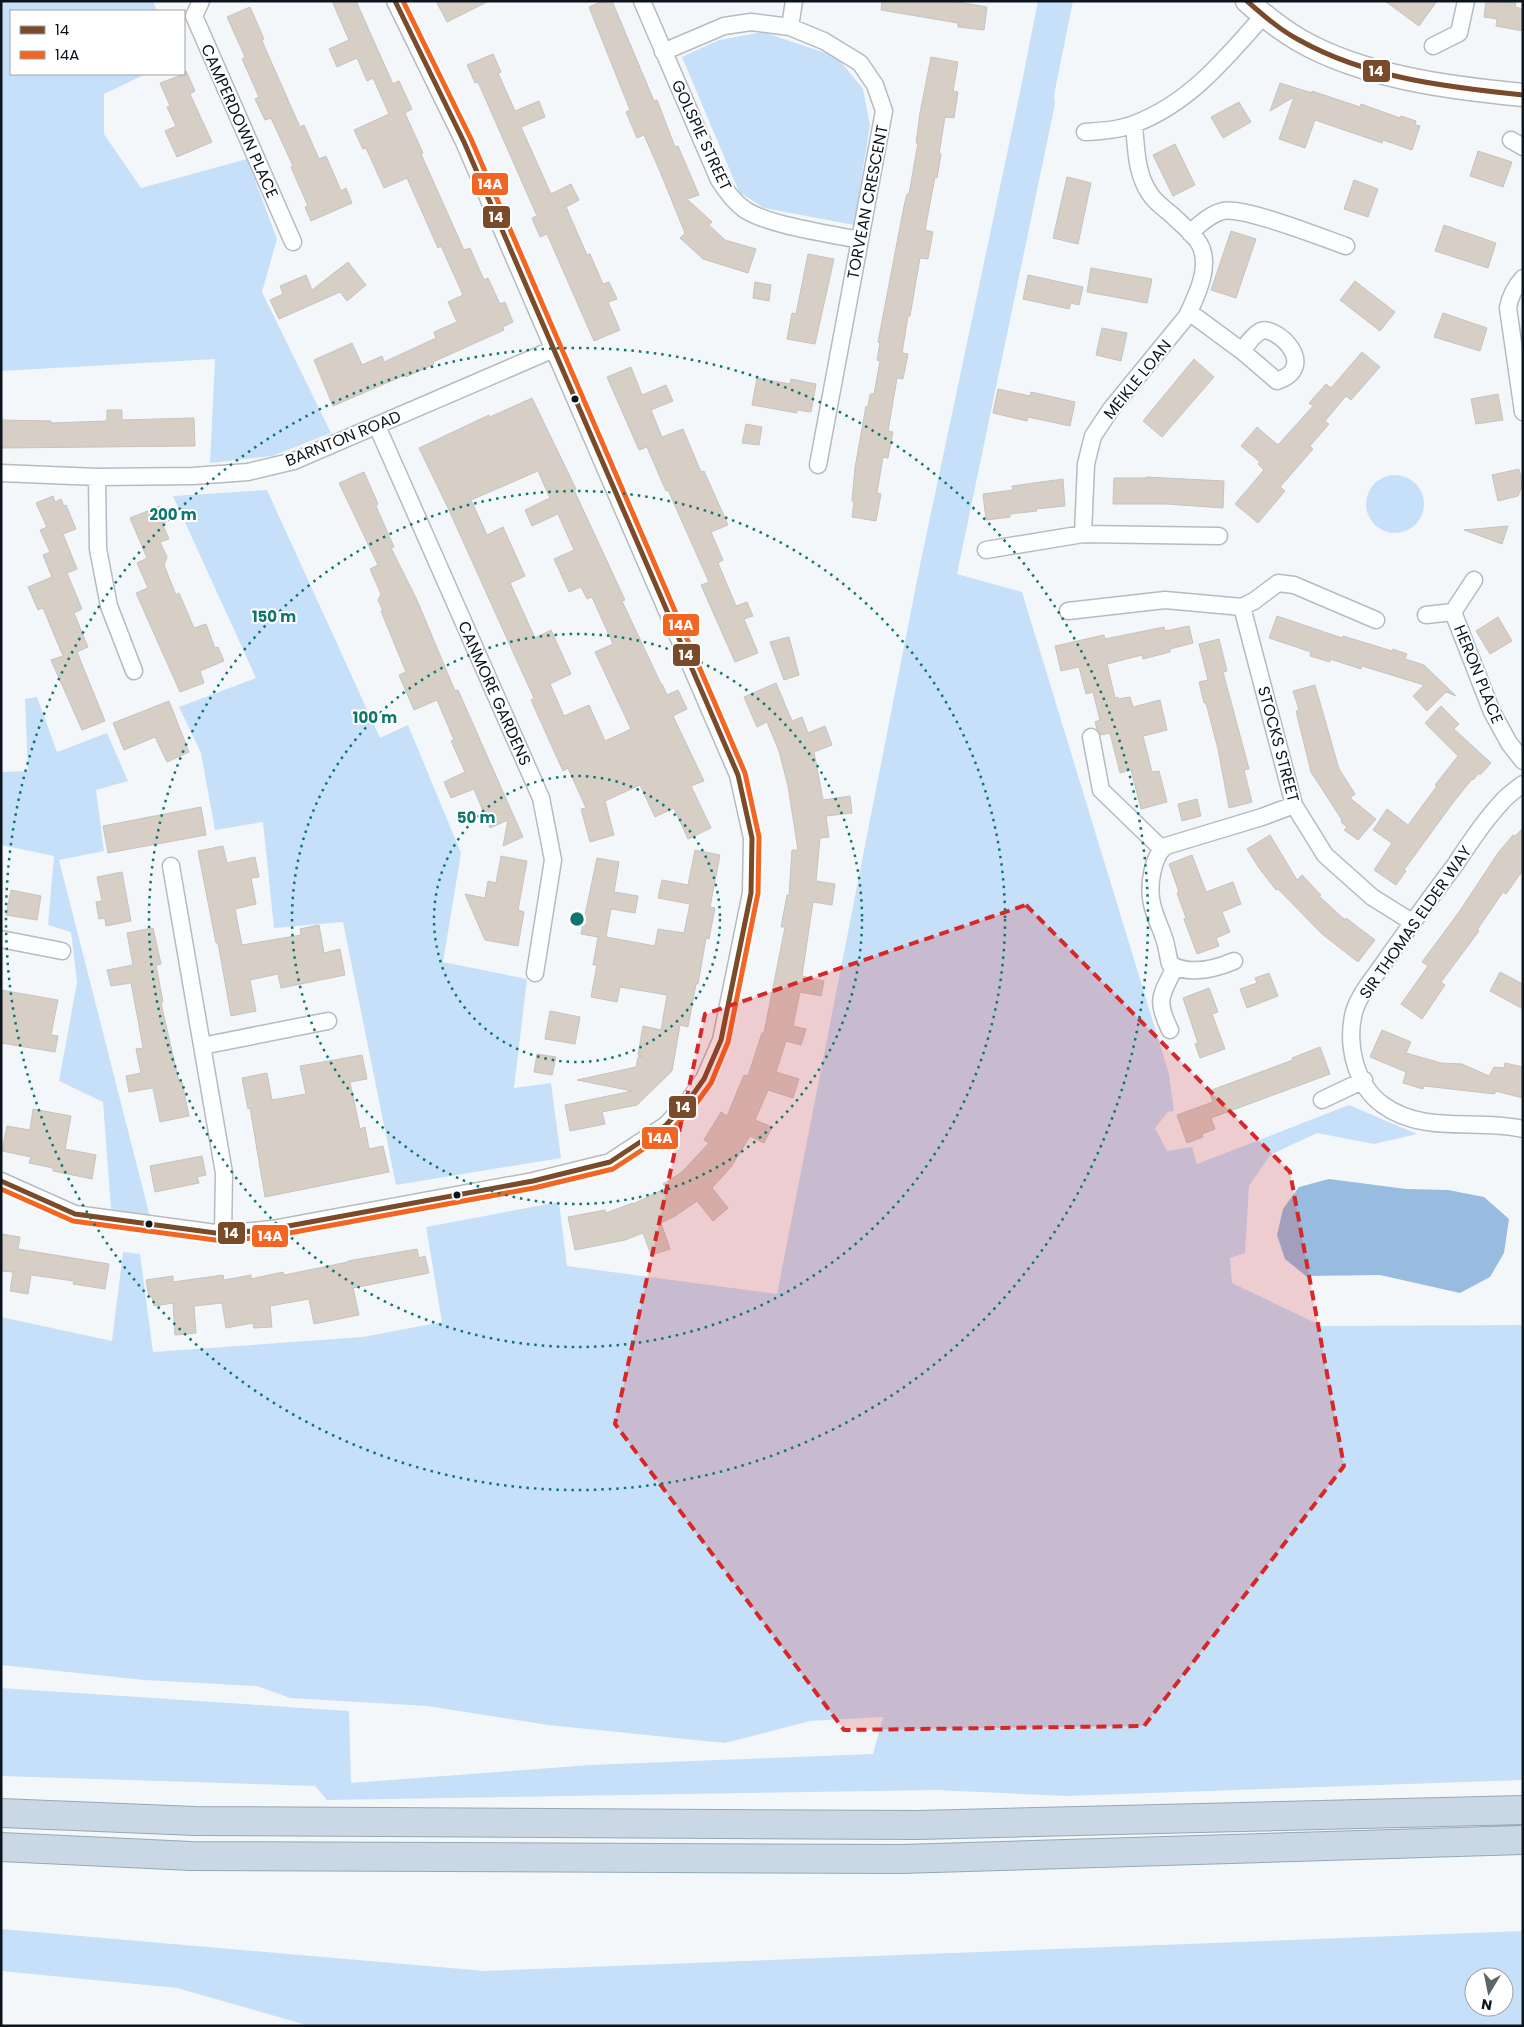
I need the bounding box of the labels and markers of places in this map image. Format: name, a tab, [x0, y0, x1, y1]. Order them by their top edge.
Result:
unlabelled marker	[570, 394, 580, 404]
centre of rings	[568, 910, 586, 928]
unlabelled marker	[452, 1190, 462, 1200]
unlabelled marker	[144, 1219, 154, 1229]

